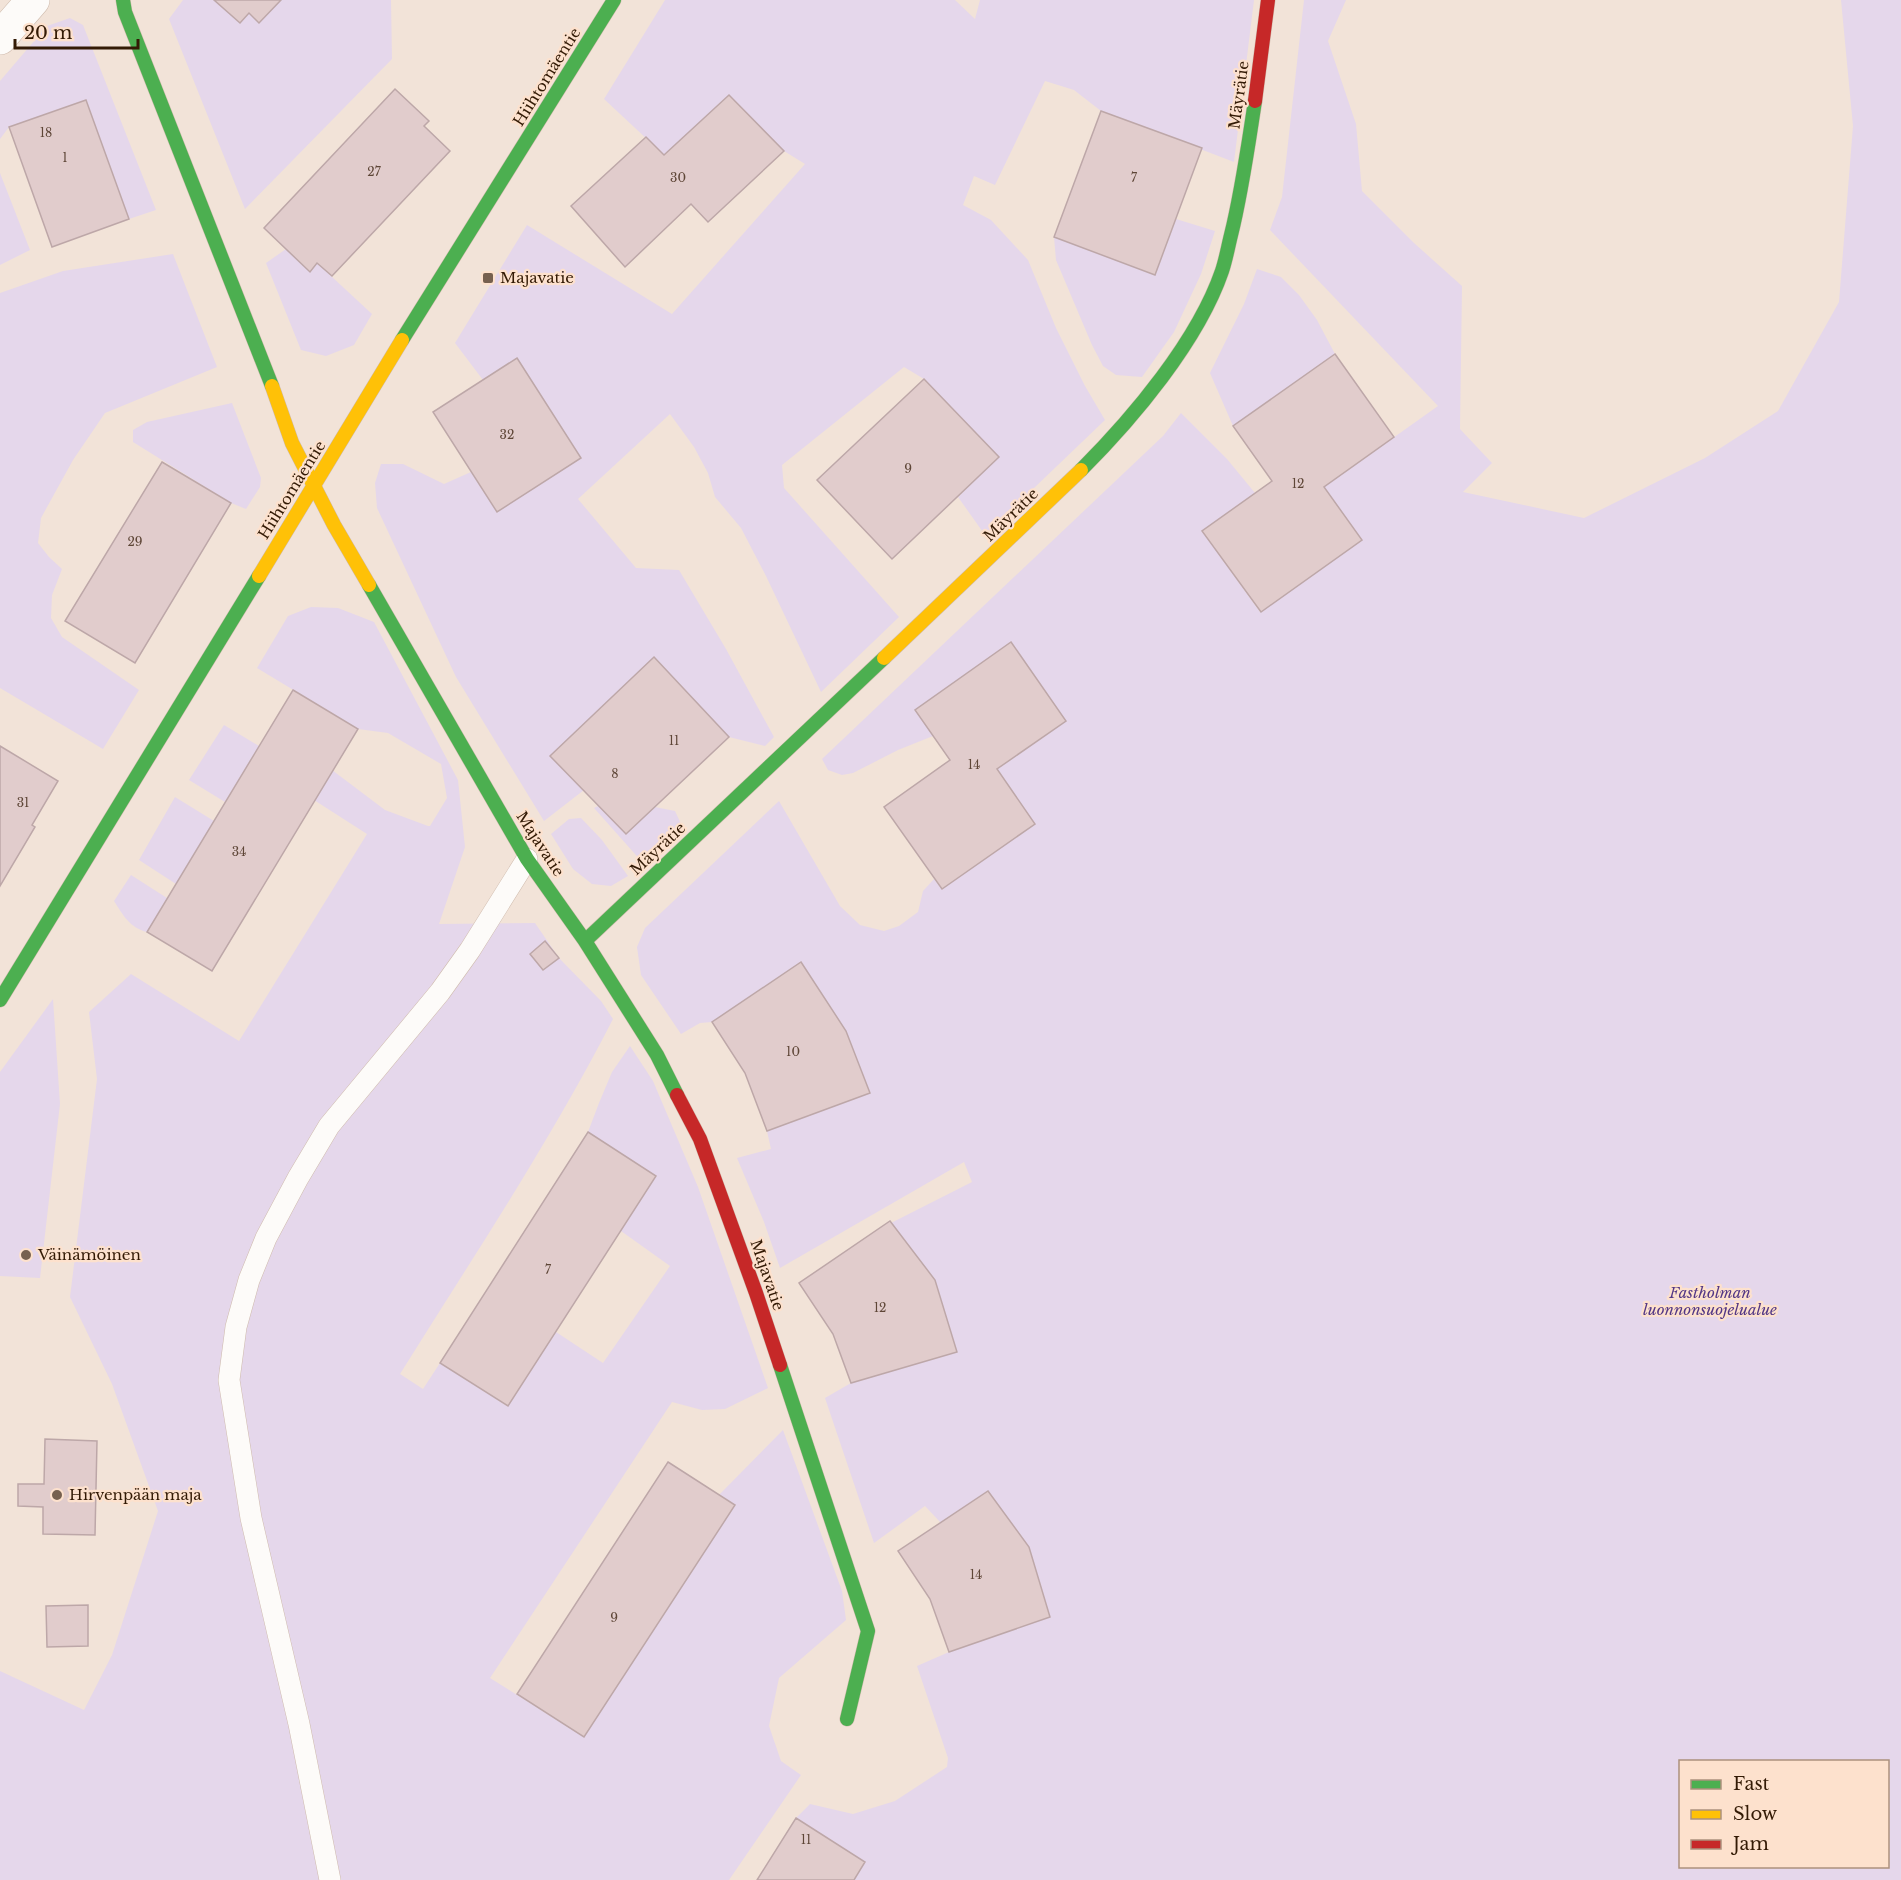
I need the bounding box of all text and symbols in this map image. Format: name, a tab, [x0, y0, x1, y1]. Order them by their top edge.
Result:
scale bar	[15, 12, 138, 50]
text: 20 m	[24, 22, 72, 44]
street label: Hiihtomäentie	[509, 24, 584, 130]
street label: Mäyrätie	[1224, 60, 1253, 130]
house number: 18	[40, 125, 52, 140]
house number: 1	[62, 150, 68, 165]
house number: 27	[367, 164, 382, 179]
house number: 30	[670, 170, 686, 185]
house number: 7	[1131, 170, 1138, 185]
place label: Majavatie	[500, 268, 574, 287]
marker: Majavatie	[481, 271, 495, 285]
house number: 32	[500, 427, 514, 442]
street label: Hiihtomäentie	[254, 437, 329, 543]
house number: 9	[904, 461, 912, 476]
house number: 12	[1292, 476, 1304, 491]
street label: Mäyrätie	[979, 484, 1042, 545]
house number: 29	[127, 534, 143, 549]
house number: 11	[669, 733, 679, 748]
house number: 14	[968, 757, 980, 772]
house number: 8	[611, 766, 619, 781]
house number: 31	[17, 795, 29, 810]
street label: Majavatie	[512, 808, 569, 880]
street label: Mäyrätie	[626, 818, 689, 879]
house number: 34	[232, 844, 246, 859]
house number: 10	[786, 1044, 800, 1059]
street label: Majavatie	[746, 1237, 788, 1313]
place label: Väinämöinen	[37, 1245, 141, 1264]
marker: Väinämöinen	[19, 1248, 33, 1262]
house number: 7	[545, 1262, 552, 1277]
park label: Fastholman luonnonsuojelualue	[1643, 1283, 1777, 1319]
house number: 12	[874, 1300, 886, 1315]
place label: Hirvenpään maja	[69, 1485, 202, 1504]
marker: Hirvenpään maja	[50, 1488, 64, 1502]
house number: 14	[970, 1567, 982, 1582]
house number: 9	[610, 1610, 618, 1625]
legend	[1679, 1760, 1889, 1868]
text: Fast	[1733, 1773, 1770, 1795]
text: Slow	[1733, 1803, 1778, 1825]
house number: 11	[801, 1832, 811, 1847]
text: Jam	[1731, 1833, 1769, 1855]

